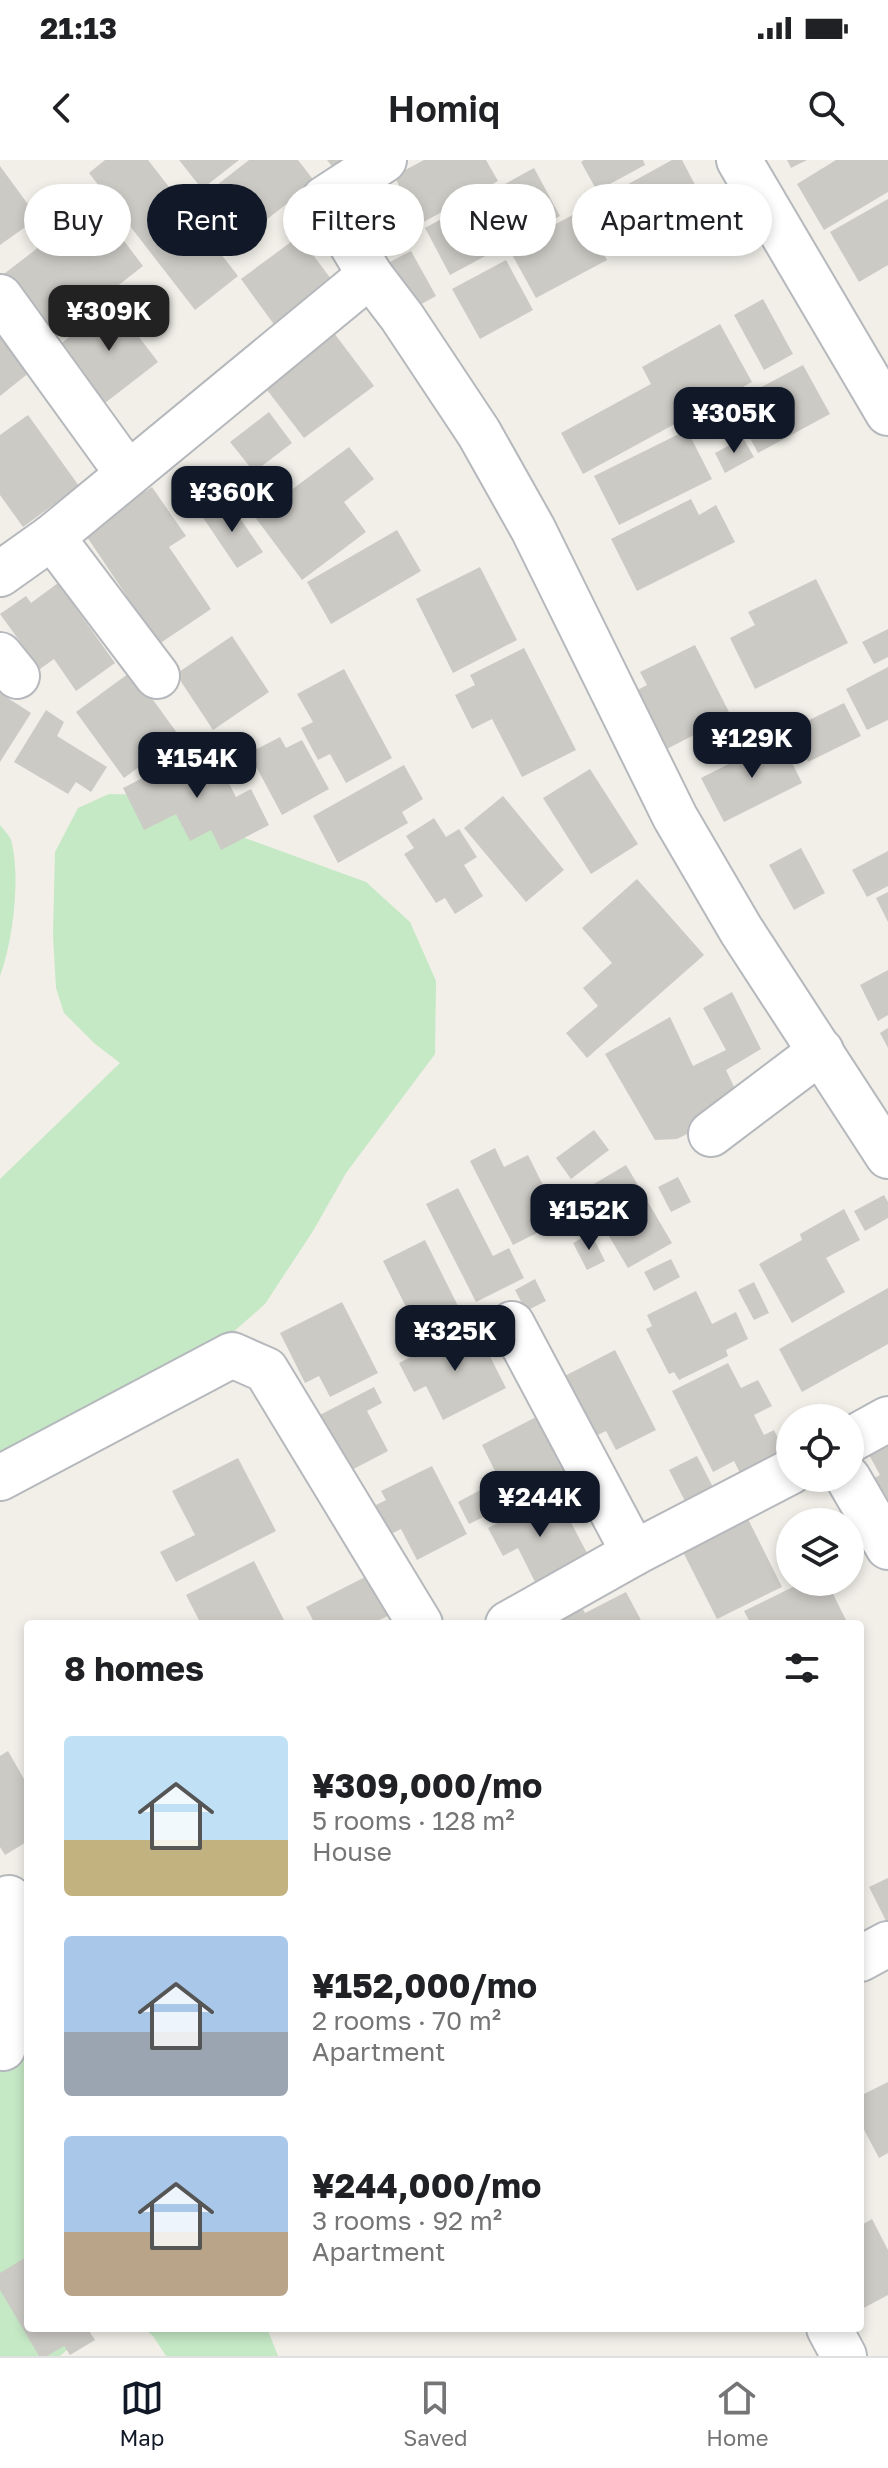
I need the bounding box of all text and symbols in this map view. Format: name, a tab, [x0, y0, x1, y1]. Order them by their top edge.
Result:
text: 21:13	[40, 10, 117, 46]
icon: back	[40, 86, 84, 130]
icon: search	[804, 86, 848, 130]
text: Homiq	[388, 87, 500, 130]
chip: Buy	[24, 184, 131, 256]
chip: Rent	[147, 184, 267, 256]
chip: Filters	[283, 184, 424, 256]
chip: New	[440, 184, 556, 256]
chip: Apartment	[572, 184, 772, 256]
pin: ¥309K	[53, 285, 165, 353]
text: ¥309K	[66, 295, 152, 326]
pin: ¥305K	[678, 387, 790, 455]
text: ¥305K	[692, 397, 776, 428]
pin: ¥360K	[176, 466, 288, 534]
text: ¥360K	[189, 476, 275, 507]
pin: ¥129K	[696, 712, 808, 780]
text: ¥129K	[711, 722, 793, 753]
pin: ¥154K	[141, 732, 253, 800]
text: ¥154K	[156, 742, 238, 773]
pin: ¥152K	[533, 1184, 645, 1252]
text: ¥152K	[548, 1194, 630, 1225]
pin: ¥325K	[399, 1305, 511, 1373]
text: ¥325K	[413, 1315, 497, 1346]
map controls	[776, 1404, 864, 1596]
button: locate	[776, 1404, 864, 1492]
pin: ¥244K	[484, 1471, 596, 1539]
text: ¥244K	[498, 1481, 582, 1512]
button: layers	[776, 1508, 864, 1596]
icon: filters	[780, 1646, 824, 1690]
text: 8 homes	[64, 1648, 204, 1688]
text: ¥309,000/mo	[312, 1765, 543, 1805]
icon: home	[128, 1768, 224, 1864]
text: 5 rooms · 128 m²	[312, 1805, 515, 1836]
text: House	[312, 1836, 392, 1867]
text: ¥152,000/mo	[312, 1965, 537, 2005]
icon: home	[128, 1968, 224, 2064]
text: 2 rooms · 70 m²	[312, 2005, 501, 2036]
text: Apartment	[312, 2036, 445, 2067]
text: ¥244,000/mo	[312, 2165, 541, 2205]
icon: home	[128, 2168, 224, 2264]
text: 3 rooms · 92 m²	[312, 2205, 502, 2236]
text: Apartment	[312, 2236, 445, 2267]
tab: Map	[119, 2376, 164, 2451]
tab: Saved	[403, 2376, 467, 2451]
tab: Home	[706, 2376, 769, 2451]

